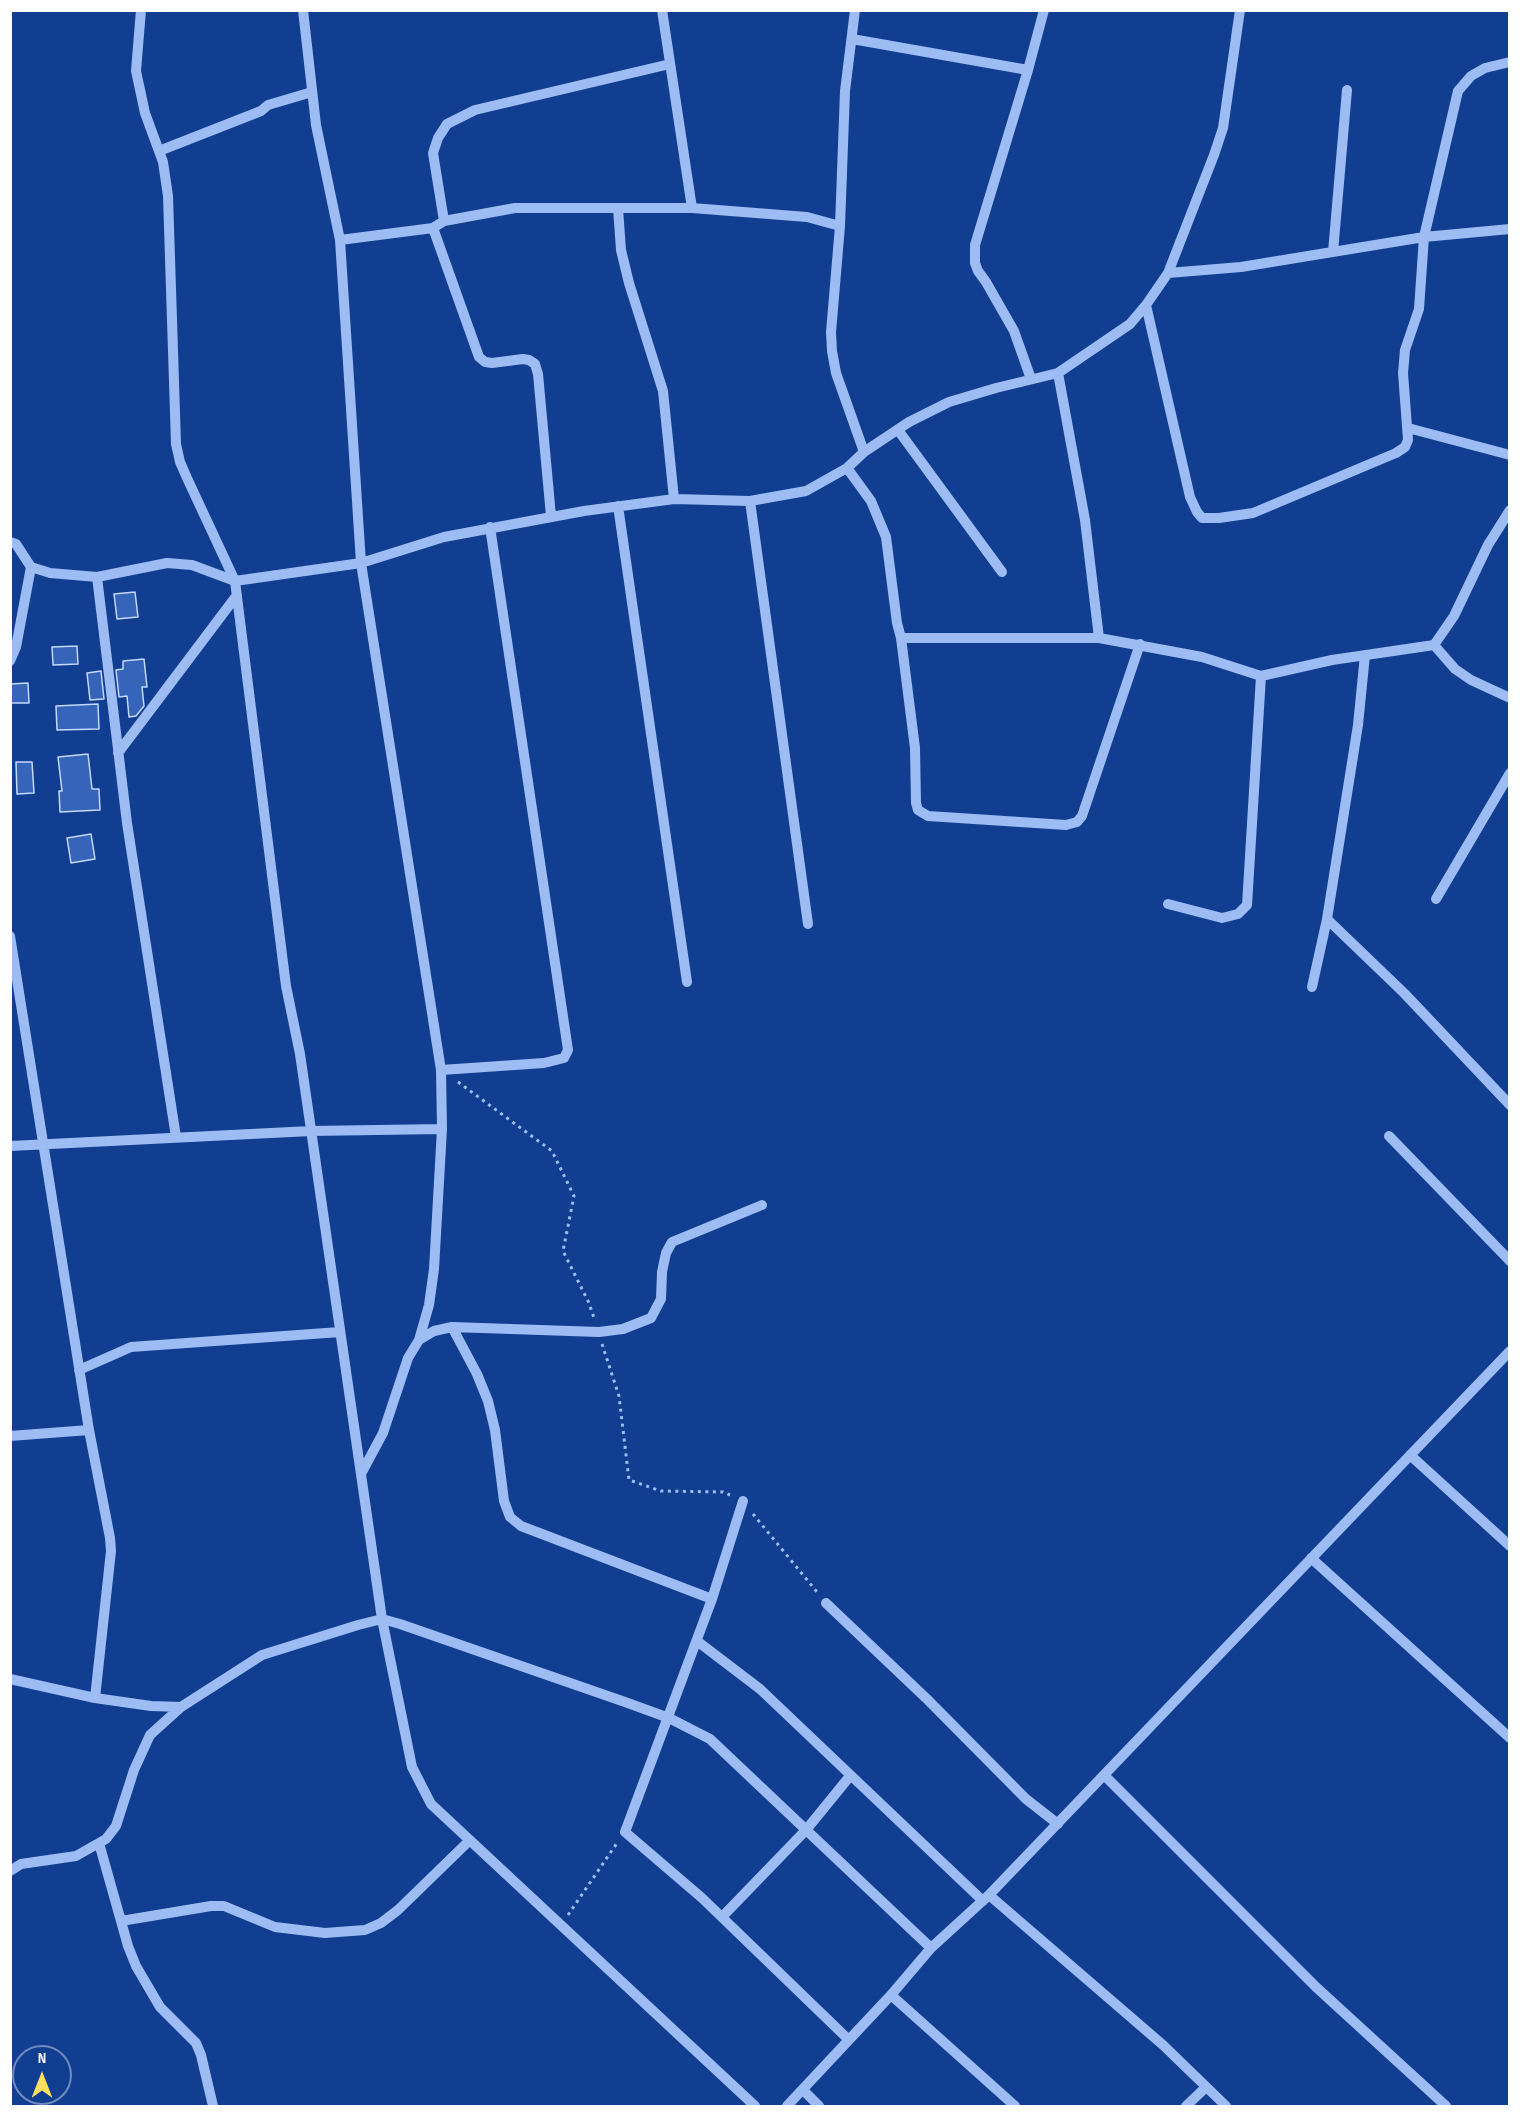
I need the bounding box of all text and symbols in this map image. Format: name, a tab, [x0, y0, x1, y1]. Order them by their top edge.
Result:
north arrow	[12, 2045, 72, 2105]
text: N	[38, 2049, 46, 2068]

